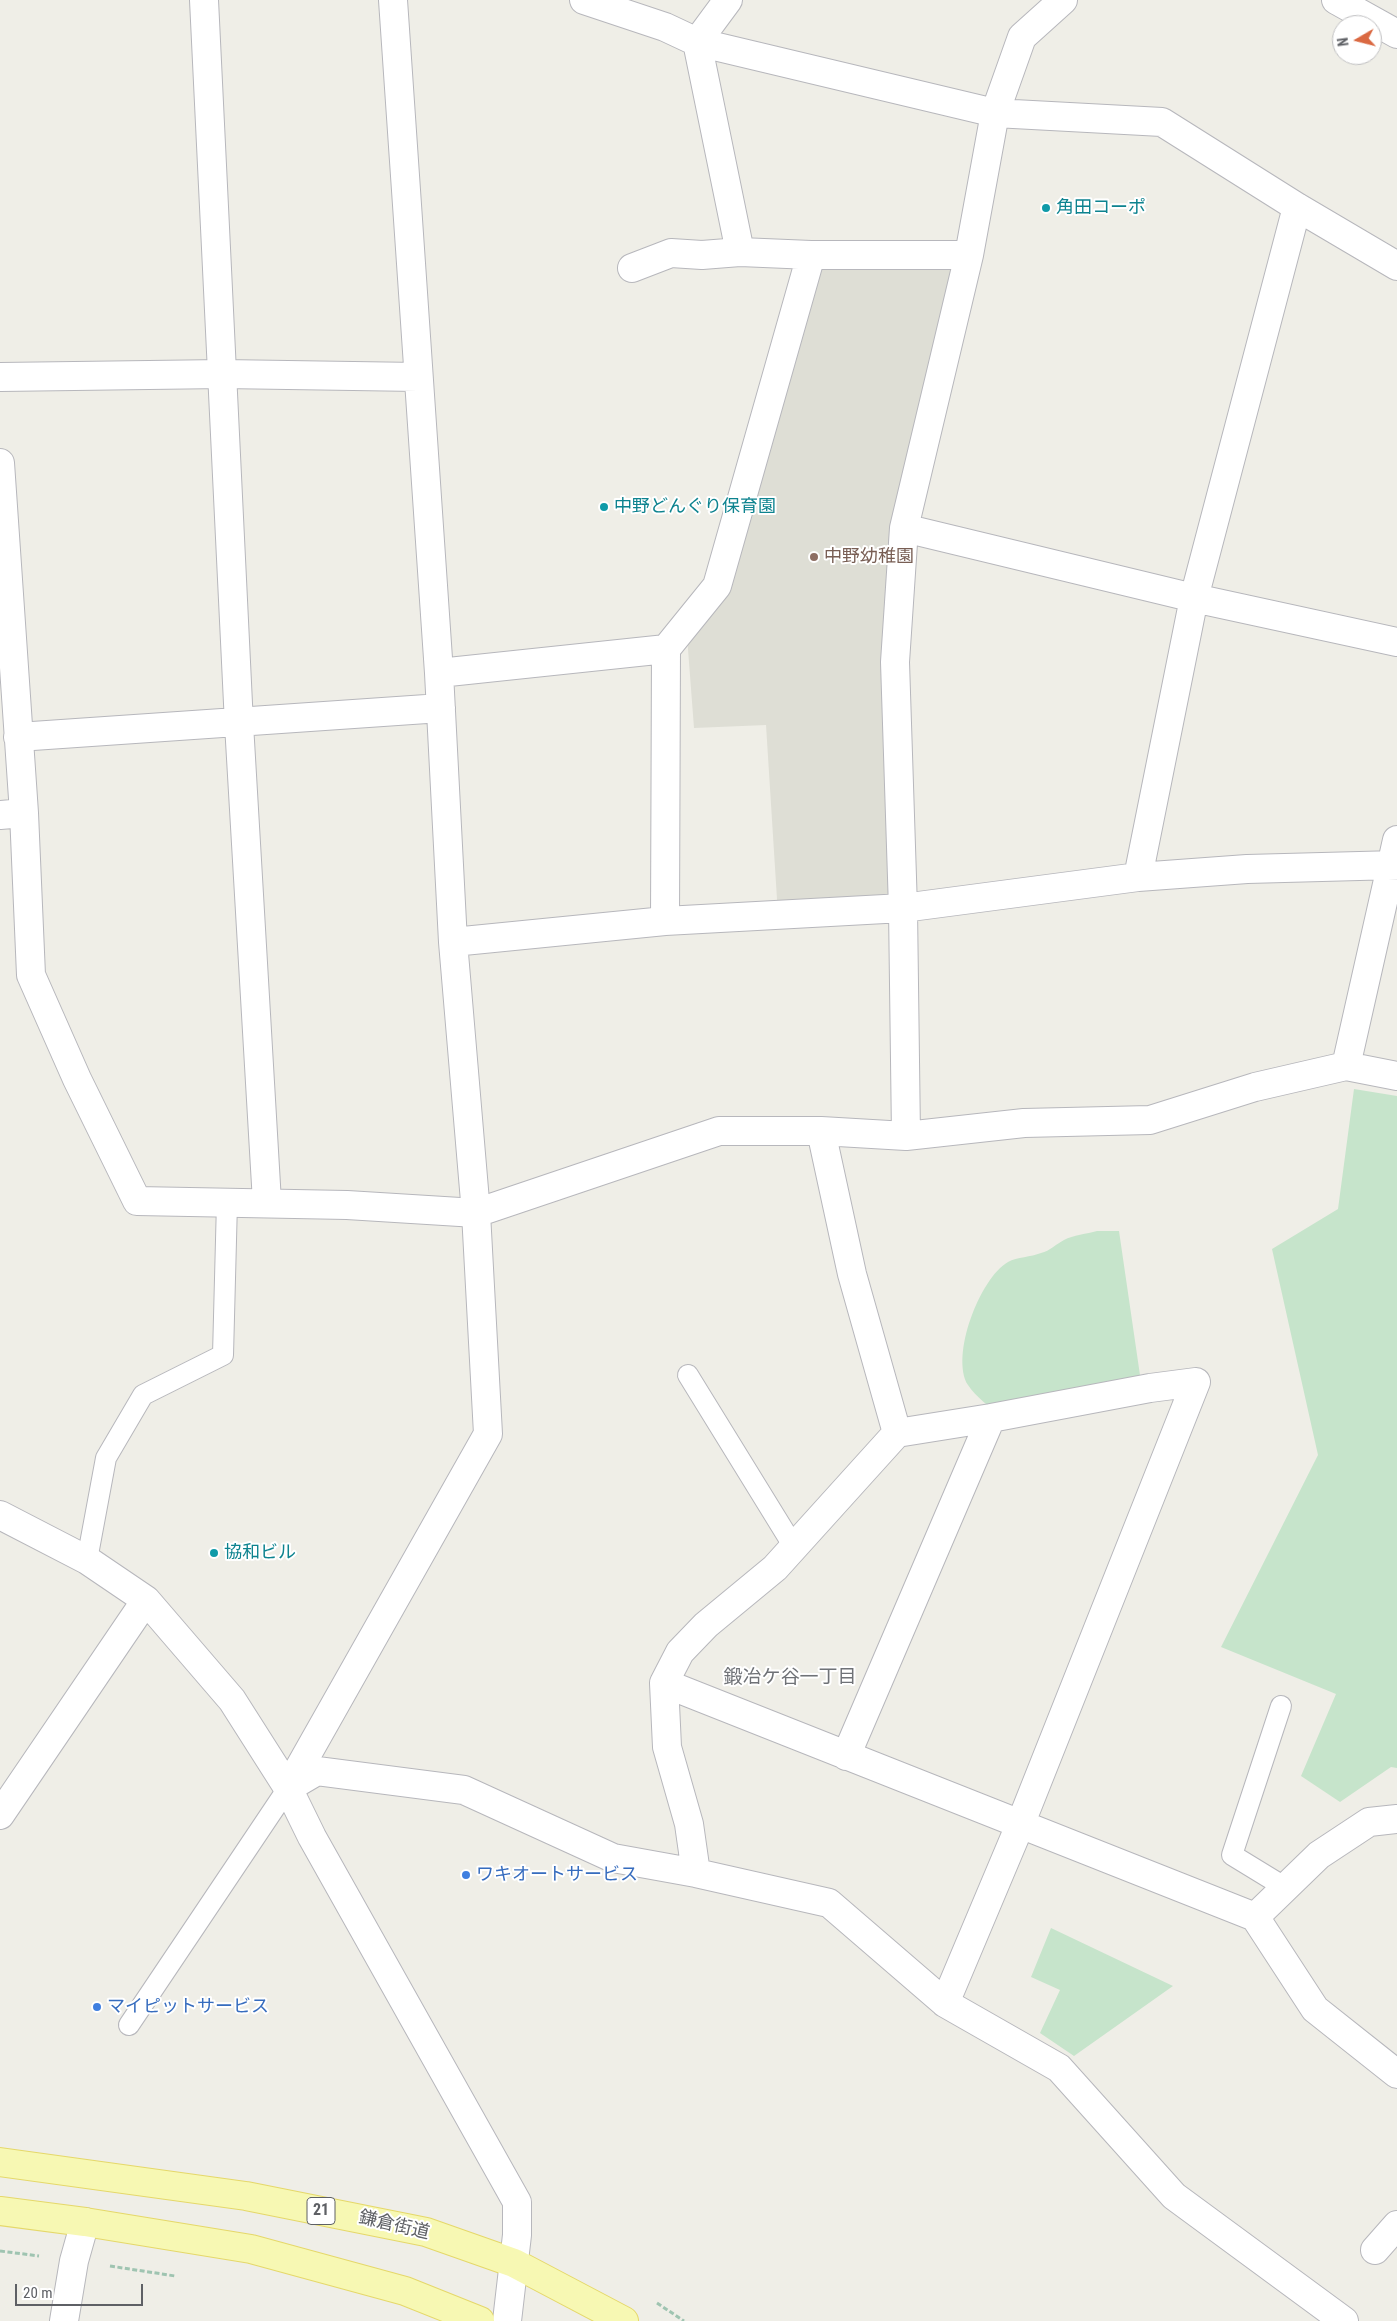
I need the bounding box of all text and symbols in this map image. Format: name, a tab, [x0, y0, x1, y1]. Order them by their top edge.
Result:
north arrow	[1332, 15, 1382, 65]
text: N	[1335, 37, 1352, 47]
place label: 角田コーポ	[1056, 197, 1146, 219]
marker: 角田コーポ	[1040, 202, 1052, 214]
place label: 中野どんぐり保育園	[614, 496, 776, 518]
marker: 中野どんぐり保育園	[598, 501, 610, 513]
place label: 中野幼稚園	[824, 546, 914, 568]
marker: 中野幼稚園	[808, 551, 820, 563]
place label: 協和ビル	[224, 1542, 296, 1564]
marker: 協和ビル	[208, 1547, 220, 1559]
district label: 鍛冶ケ谷一丁目	[724, 1667, 856, 1689]
place label: ワキオートサービス	[476, 1864, 638, 1886]
marker: ワキオートサービス	[460, 1869, 472, 1881]
place label: マイピットサービス	[107, 1996, 269, 2018]
marker: マイピットサービス	[91, 2001, 103, 2013]
road number: 21	[307, 2198, 335, 2224]
street label: 鎌倉街道	[356, 2207, 432, 2245]
scale bar	[18, 2274, 145, 2306]
text: 20 m	[23, 2284, 53, 2302]

